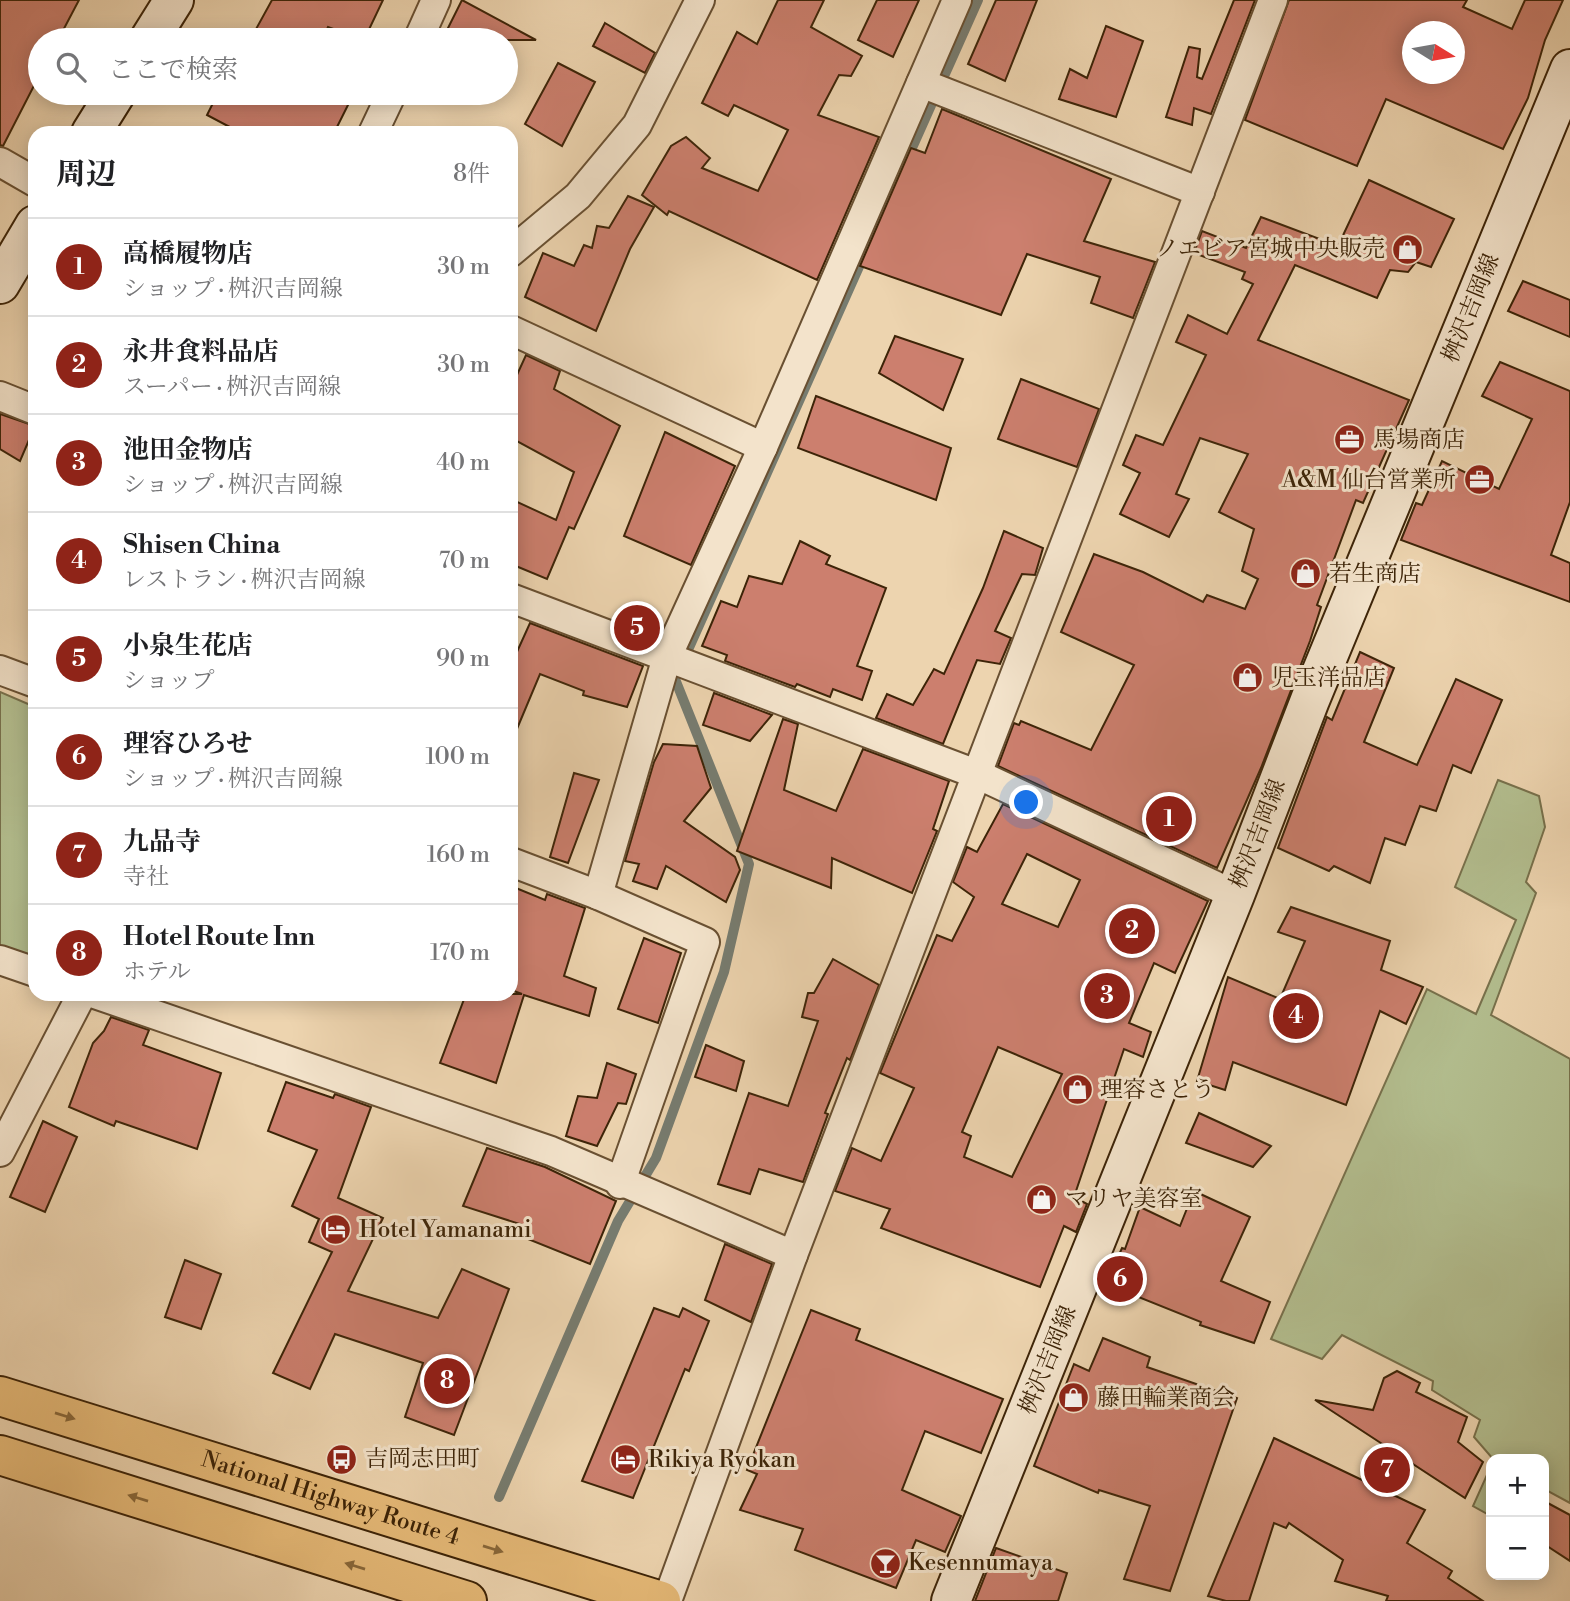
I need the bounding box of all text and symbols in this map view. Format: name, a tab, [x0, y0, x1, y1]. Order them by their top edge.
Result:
north arrow	[1402, 21, 1465, 84]
search box	[28, 28, 518, 105]
icon: search	[52, 48, 90, 86]
text: ここで検索	[108, 54, 238, 86]
text: 周辺	[56, 156, 116, 194]
text: 8件	[453, 160, 490, 188]
shop icon: ノエビア宮城中央販売	[1391, 232, 1425, 266]
place label: ノエビア宮城中央販売	[1156, 235, 1385, 263]
text: 高橋履物店	[123, 238, 253, 270]
street label: 桝沢吉岡線	[1436, 249, 1506, 367]
text: 1	[73, 253, 85, 281]
text: 30 m	[437, 253, 490, 281]
text: ショップ · 桝沢吉岡線	[123, 275, 343, 303]
text: 永井食料品店	[123, 336, 279, 368]
text: 2	[72, 351, 86, 379]
text: 30 m	[437, 351, 490, 379]
text: スーパー · 桝沢吉岡線	[123, 373, 341, 401]
office icon: 馬場商店	[1333, 423, 1367, 457]
place label: 馬場商店	[1373, 426, 1465, 454]
text: 池田金物店	[123, 434, 253, 466]
text: 3	[72, 449, 86, 477]
text: 40 m	[436, 449, 490, 477]
office icon: A&M 仙台営業所	[1462, 463, 1496, 497]
place label: A&M 仙台営業所	[1281, 466, 1456, 494]
text: ショップ · 桝沢吉岡線	[123, 471, 343, 499]
text: Shisen China	[123, 529, 280, 561]
text: 4	[71, 547, 87, 575]
text: 70 m	[439, 547, 490, 575]
shop icon: 若生商店	[1289, 557, 1323, 591]
place label: 若生商店	[1329, 560, 1421, 588]
text: レストラン · 桝沢吉岡線	[123, 566, 366, 594]
pin: 5	[614, 602, 660, 654]
text: 小泉生花店	[123, 630, 253, 662]
text: 5	[72, 645, 86, 673]
text: 90 m	[436, 645, 490, 673]
shop icon: 児玉洋品店	[1231, 661, 1265, 695]
place label: 児玉洋品店	[1271, 664, 1386, 692]
text: ショップ	[123, 667, 215, 695]
text: 理容ひろせ	[123, 728, 252, 760]
text: 6	[72, 743, 86, 771]
text: 100 m	[425, 743, 490, 771]
text: ショップ · 桝沢吉岡線	[123, 765, 343, 793]
street label: 桝沢吉岡線	[1224, 775, 1292, 893]
your location	[1009, 785, 1043, 819]
pin: 1	[1146, 793, 1192, 845]
text: 九品寺	[123, 826, 201, 858]
text: 7	[72, 841, 86, 869]
text: 160 m	[427, 841, 490, 869]
text: 寺社	[123, 863, 169, 891]
pin: 2	[1109, 905, 1155, 957]
text: Hotel Route Inn	[123, 921, 315, 953]
text: 8	[72, 939, 86, 967]
text: 170 m	[430, 939, 490, 967]
text: ホテル	[123, 958, 191, 986]
pin: 3	[1084, 970, 1130, 1022]
pin: 4	[1273, 990, 1319, 1042]
shop icon: 理容さとう	[1060, 1073, 1094, 1107]
place label: 理容さとう	[1100, 1076, 1215, 1104]
shop icon: マリヤ美容室	[1025, 1182, 1059, 1216]
place label: マリヤ美容室	[1065, 1185, 1203, 1213]
hotel icon: Hotel Yamanami	[319, 1213, 353, 1247]
place label: Hotel Yamanami	[359, 1216, 532, 1244]
pin: 6	[1097, 1253, 1143, 1305]
street label: 桝沢吉岡線	[1013, 1301, 1083, 1419]
pin: 8	[424, 1355, 470, 1407]
shop icon: 藤田輪業商会	[1057, 1381, 1091, 1415]
place label: 藤田輪業商会	[1097, 1384, 1235, 1412]
one-way arrow	[55, 1411, 76, 1422]
bus stop icon: 吉岡志田町	[325, 1442, 359, 1476]
hotel icon: Rikiya Ryokan	[608, 1443, 642, 1477]
pin: 7	[1364, 1444, 1410, 1496]
street label: National Highway Route 4	[198, 1445, 463, 1552]
place label: 吉岡志田町	[365, 1445, 480, 1473]
place label: Rikiya Ryokan	[648, 1446, 796, 1474]
map controls	[1486, 1454, 1549, 1580]
button: +	[1486, 1454, 1549, 1517]
one-way arrow	[127, 1492, 148, 1503]
button: −	[1486, 1517, 1549, 1580]
one-way arrow	[483, 1544, 504, 1555]
bar icon: Kesennumaya	[868, 1546, 902, 1580]
place label: Kesennumaya	[908, 1549, 1053, 1577]
one-way arrow	[344, 1561, 365, 1571]

